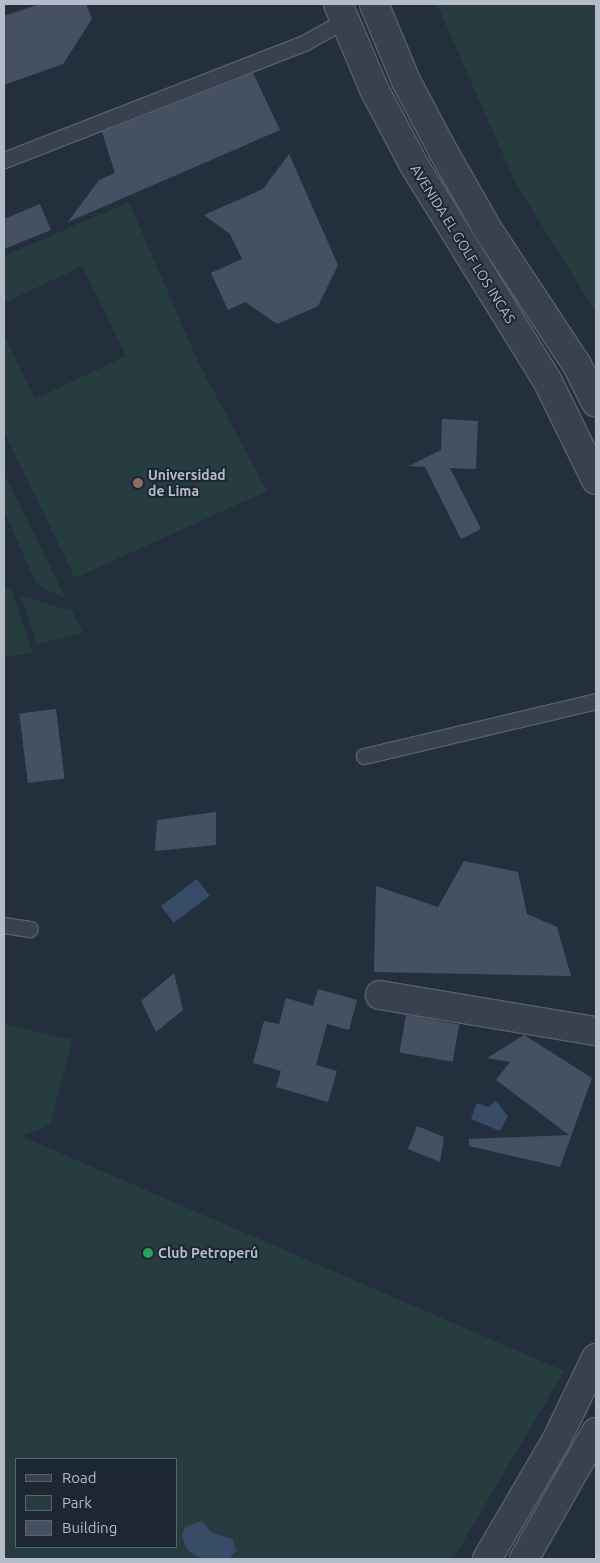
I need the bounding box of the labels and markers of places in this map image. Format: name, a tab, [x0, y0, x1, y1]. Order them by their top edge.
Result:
place label: Universidad de Lima	[148, 467, 226, 500]
marker: Universidad de Lima	[132, 477, 144, 489]
place label: Club Petroperú	[158, 1245, 258, 1261]
marker: Club Petroperú	[142, 1247, 154, 1259]

